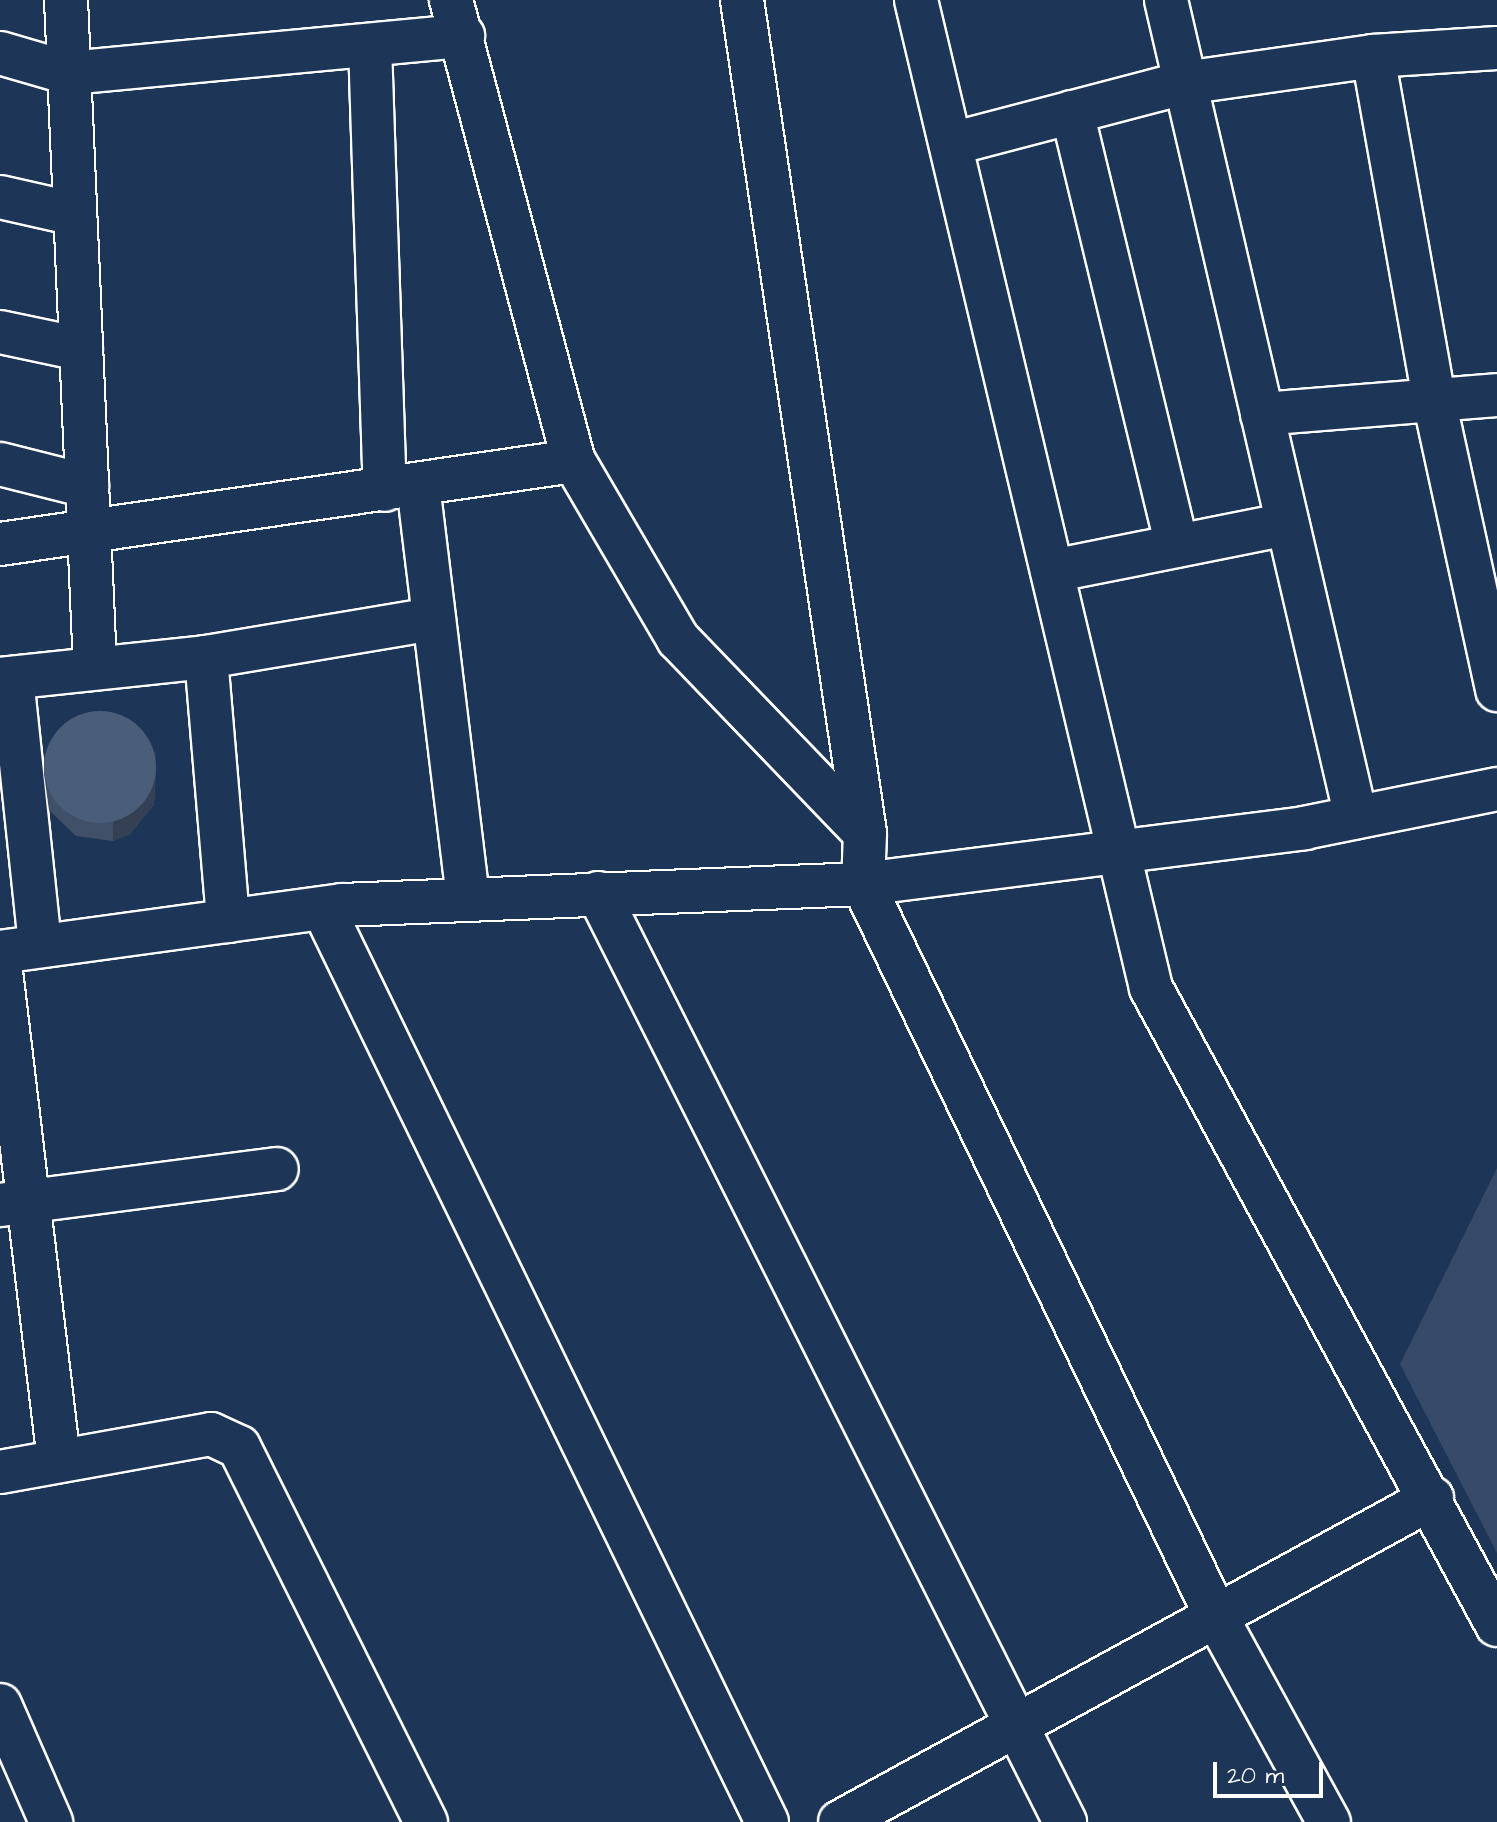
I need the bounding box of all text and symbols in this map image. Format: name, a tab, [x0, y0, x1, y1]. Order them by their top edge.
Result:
scale bar	[1217, 1746, 1327, 1796]
text: 20 m	[1227, 1759, 1284, 1793]

